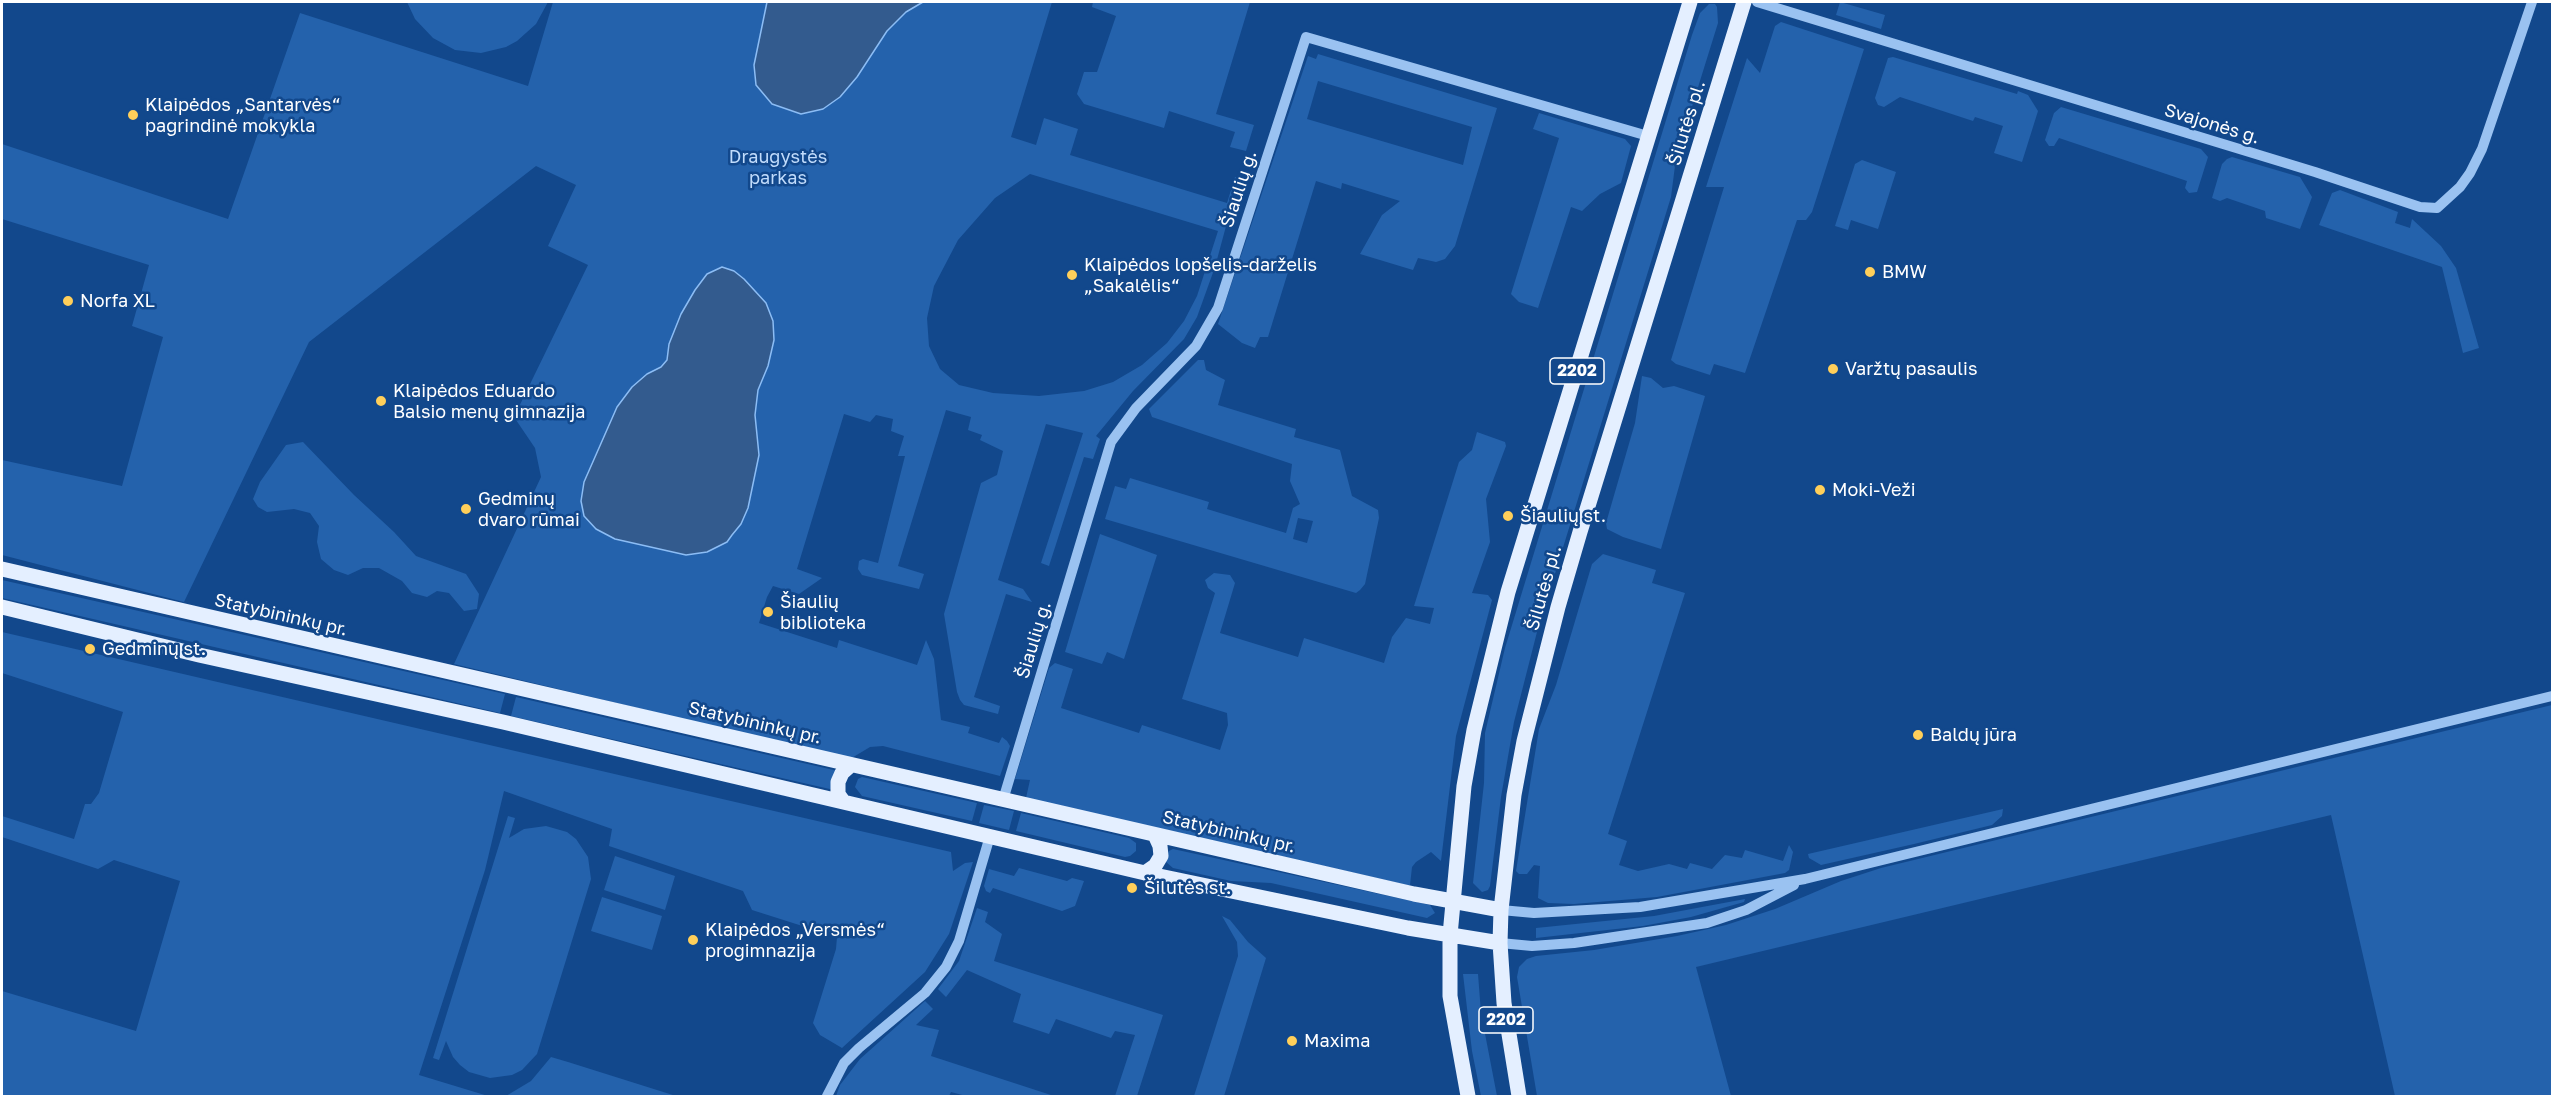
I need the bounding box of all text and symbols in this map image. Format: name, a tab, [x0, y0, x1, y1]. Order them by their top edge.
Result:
street label: Šilutės pl.	[1664, 78, 1710, 168]
place label: Klaipėdos „Santarvės“ pagrindinė mokykla	[145, 94, 340, 136]
street label: Svajonės g.	[2162, 99, 2262, 149]
marker: Klaipėdos „Santarvės“ pagrindinė mokykla	[126, 108, 140, 122]
park label: Draugystės parkas	[729, 146, 827, 188]
street label: Šiaulių g.	[1216, 148, 1262, 230]
place label: Klaipėdos lopšelis-darželis „Sakalėlis“	[1084, 254, 1317, 296]
place label: BMW	[1882, 261, 1927, 283]
marker: BMW	[1863, 265, 1877, 279]
marker: Klaipėdos lopšelis-darželis „Sakalėlis“	[1065, 268, 1079, 282]
place label: Norfa XL	[80, 290, 155, 312]
marker: Norfa XL	[61, 294, 75, 308]
road number: 2202	[1550, 358, 1604, 384]
place label: Varžtų pasaulis	[1845, 358, 1977, 380]
marker: Varžtų pasaulis	[1826, 362, 1840, 376]
place label: Klaipėdos Eduardo Balsio menų gimnazija	[393, 380, 586, 422]
marker: Klaipėdos Eduardo Balsio menų gimnazija	[374, 394, 388, 408]
place label: Moki-Veži	[1832, 479, 1916, 501]
marker: Moki-Veži	[1813, 483, 1827, 497]
place label: Gedminų dvaro rūmai	[478, 488, 580, 530]
marker: Gedminų dvaro rūmai	[459, 502, 473, 516]
place label: Šiaulių st.	[1520, 505, 1606, 527]
marker: Šiaulių st.	[1501, 509, 1515, 523]
street label: Šilutės pl.	[1522, 543, 1566, 633]
street label: Statybininkų pr.	[212, 589, 350, 641]
place label: Šiaulių biblioteka	[780, 591, 866, 634]
street label: Šiaulių g.	[1012, 599, 1056, 681]
marker: Šiaulių biblioteka	[761, 605, 775, 619]
place label: Gedminų st.	[102, 638, 206, 660]
marker: Gedminų st.	[83, 642, 97, 656]
street label: Statybininkų pr.	[686, 697, 824, 749]
place label: Baldų jūra	[1930, 724, 2017, 746]
marker: Baldų jūra	[1911, 728, 1925, 742]
street label: Statybininkų pr.	[1160, 806, 1298, 858]
place label: Šilutės st.	[1144, 877, 1231, 899]
marker: Šilutės st.	[1125, 881, 1139, 895]
place label: Klaipėdos „Versmės“ progimnazija	[705, 919, 885, 962]
marker: Klaipėdos „Versmės“ progimnazija	[686, 933, 700, 947]
road number: 2202	[1479, 1007, 1533, 1033]
place label: Maxima	[1304, 1030, 1370, 1052]
marker: Maxima	[1285, 1034, 1299, 1048]

